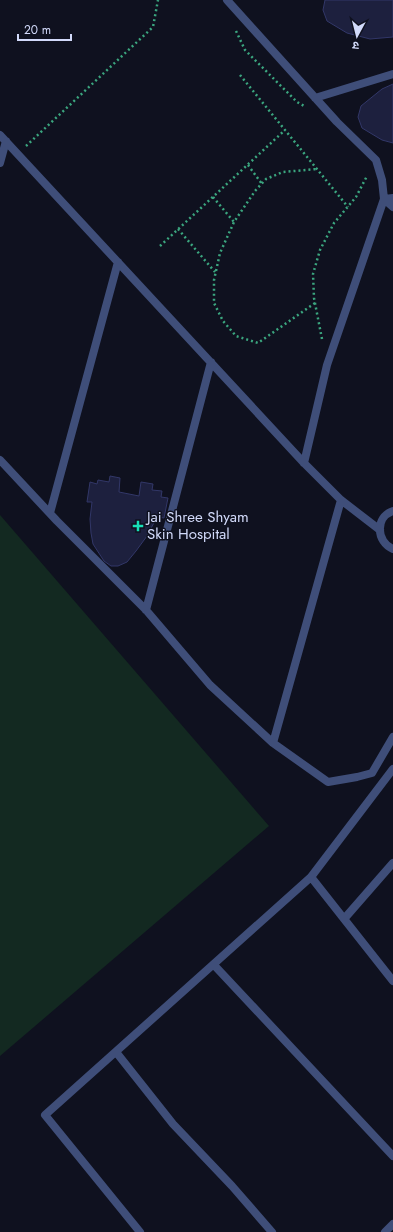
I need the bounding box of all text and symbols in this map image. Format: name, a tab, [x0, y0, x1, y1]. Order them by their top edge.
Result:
scale bar	[18, 16, 71, 42]
north arrow	[337, 16, 377, 56]
text: 20 m	[24, 21, 51, 39]
text: उ	[351, 38, 360, 54]
place label: Jai Shree Shyam Skin Hospital	[145, 506, 249, 545]
marker: Jai Shree Shyam Skin Hospital	[132, 520, 144, 532]

